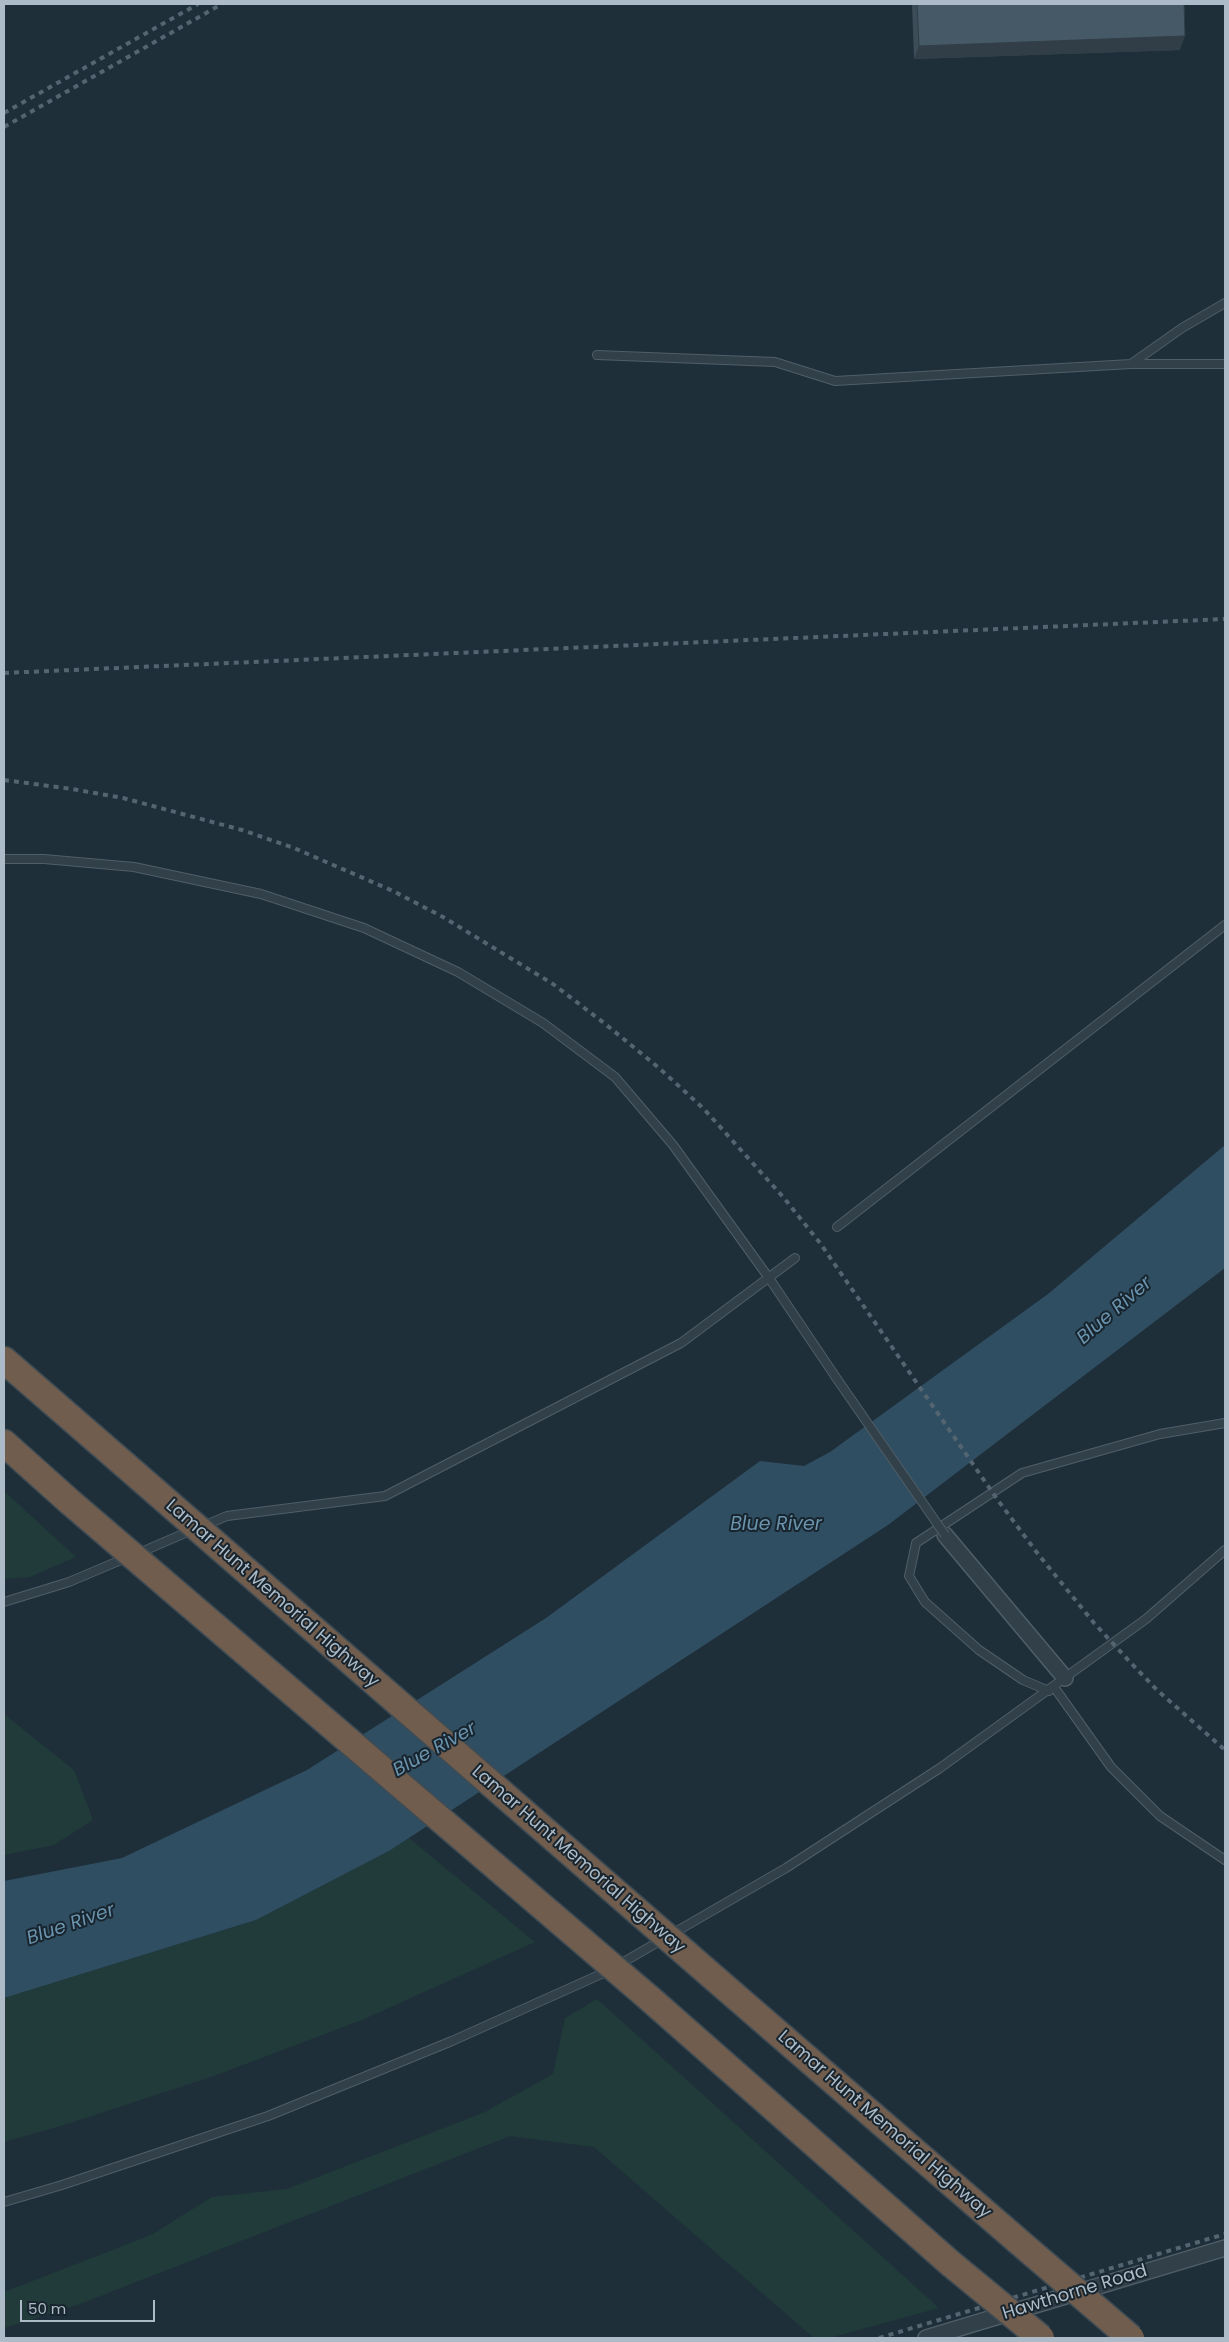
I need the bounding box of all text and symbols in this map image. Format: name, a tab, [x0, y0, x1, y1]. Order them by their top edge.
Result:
water label: Blue River	[1073, 1272, 1157, 1350]
street label: Lamar Hunt Memorial Highway	[161, 1495, 383, 1693]
water label: Blue River	[730, 1514, 822, 1536]
water label: Blue River	[389, 1718, 481, 1782]
street label: Lamar Hunt Memorial Highway	[467, 1761, 689, 1959]
water label: Blue River	[24, 1899, 118, 1951]
street label: Lamar Hunt Memorial Highway	[773, 2026, 995, 2224]
street label: Hawthorne Road	[1000, 2261, 1150, 2325]
scale bar	[22, 2290, 158, 2322]
text: 50 m	[28, 2298, 66, 2319]

